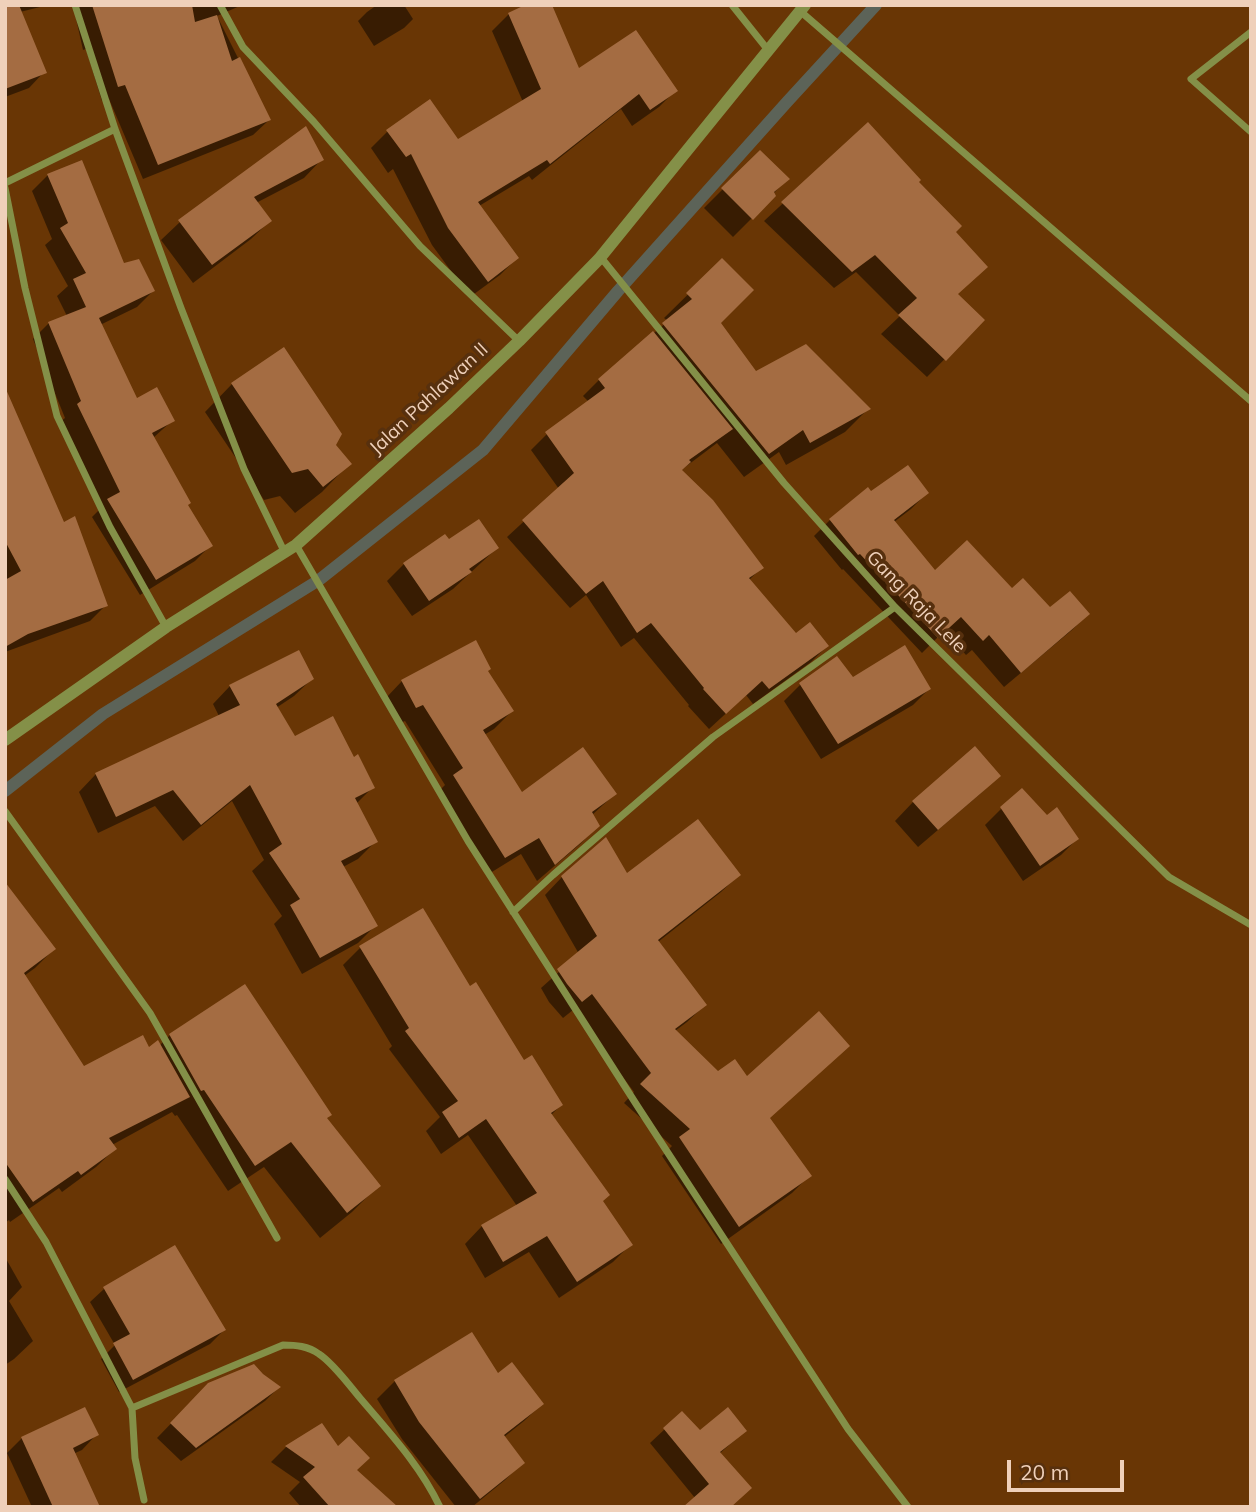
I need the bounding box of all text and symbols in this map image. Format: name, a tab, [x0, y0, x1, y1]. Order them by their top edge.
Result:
street label: Jalan Pahlawan II	[365, 338, 493, 460]
street label: Gang Raja Lele	[861, 546, 971, 658]
scale bar	[1011, 1446, 1128, 1490]
text: 20 m	[1020, 1459, 1069, 1485]

